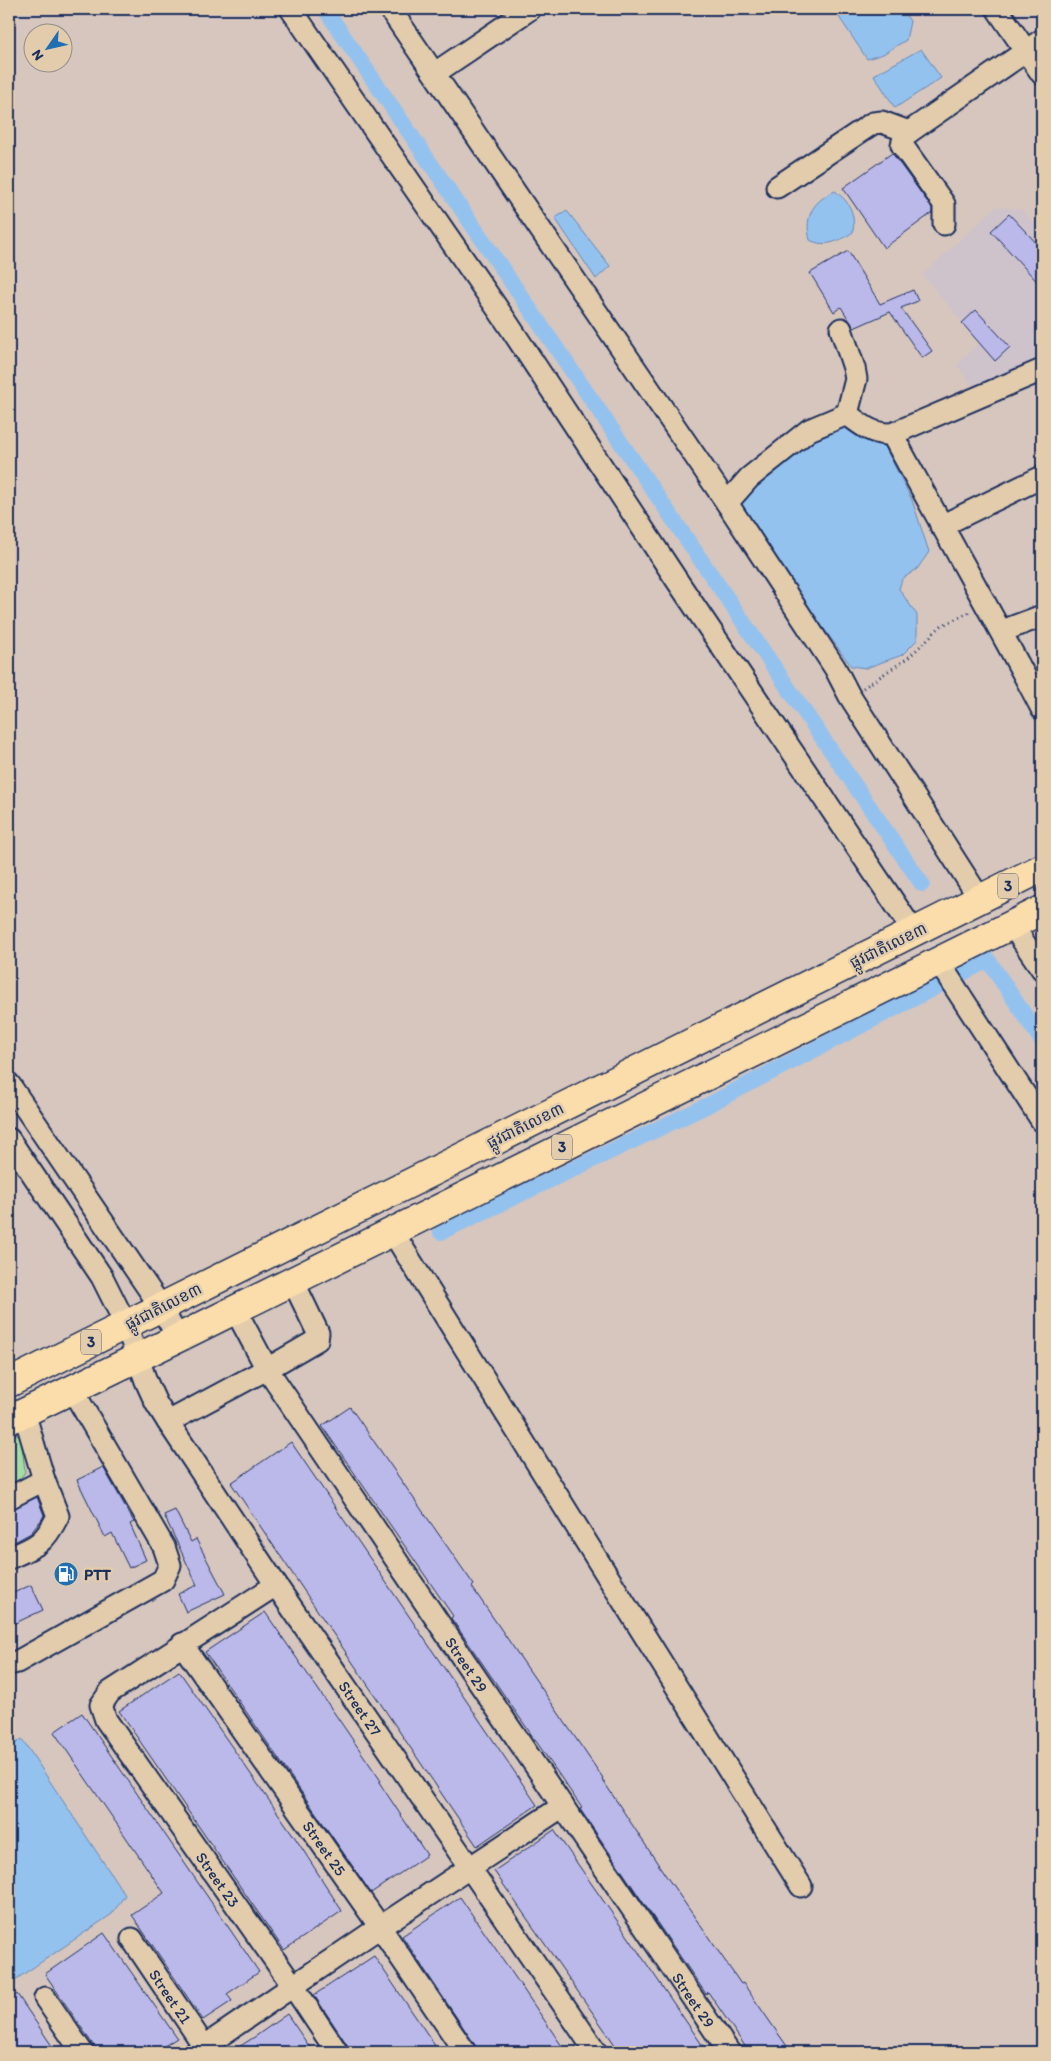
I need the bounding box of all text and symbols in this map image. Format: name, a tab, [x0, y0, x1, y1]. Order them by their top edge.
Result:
north arrow	[22, 22, 72, 72]
text: N	[28, 46, 47, 64]
road number: 3	[998, 874, 1018, 898]
street label: ផ្លូវជាតិលេខ៣	[846, 919, 932, 977]
street label: ផ្លូវជាតិលេខ៣	[483, 1099, 569, 1157]
road number: 3	[552, 1134, 572, 1160]
street label: ផ្លូវជាតិលេខ៣	[122, 1279, 207, 1338]
road number: 3	[81, 1330, 101, 1354]
fuel station icon: PTT	[53, 1561, 79, 1587]
place label: PTT	[84, 1565, 112, 1584]
street label: Street 29	[441, 1633, 492, 1696]
street label: Street 27	[335, 1677, 385, 1740]
street label: Street 25	[299, 1817, 350, 1879]
street label: Street 23	[192, 1848, 244, 1911]
street label: Street 21	[145, 1966, 196, 2028]
street label: Street 29	[668, 1969, 719, 2032]

